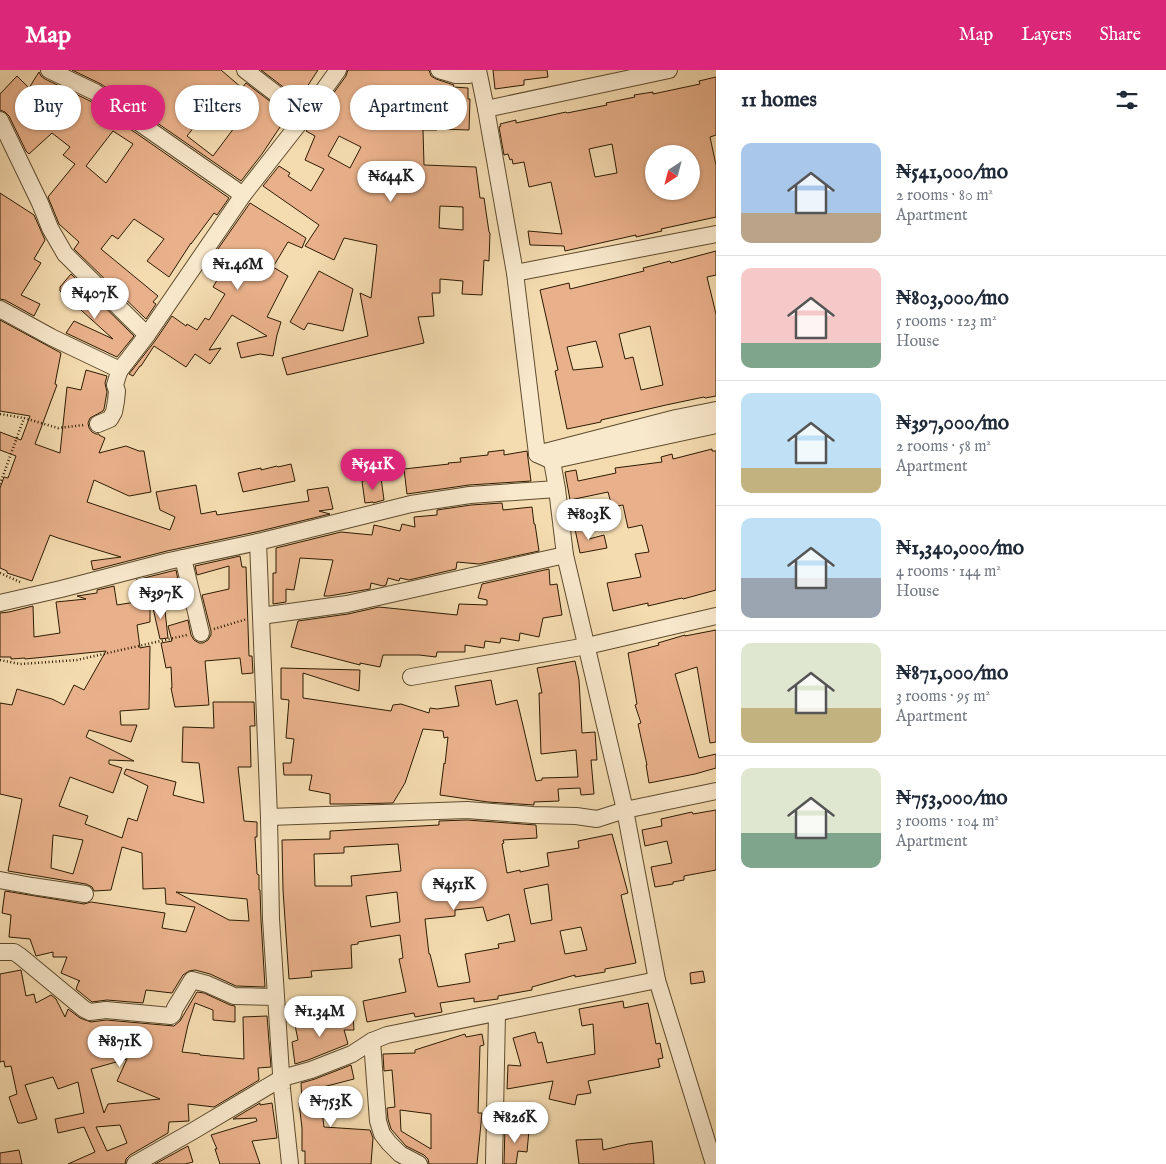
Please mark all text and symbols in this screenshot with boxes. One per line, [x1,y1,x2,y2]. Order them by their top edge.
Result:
text: Map [25,20,71,51]
text: Map [959,24,993,47]
text: Layers [1021,24,1072,47]
text: Share [1100,24,1141,47]
chip: Buy [15,85,81,130]
chip: Rent [91,85,165,130]
chip: Filters [175,85,259,130]
chip: New [269,85,340,130]
chip: Apartment [350,85,467,130]
icon: filters [1113,86,1141,114]
text: 11 homes [741,87,817,114]
north arrow [645,145,700,200]
map controls [645,145,700,200]
text: ₦541,000/mo [896,159,1008,186]
pin: ₦644K [356,160,426,203]
icon: home [781,163,841,223]
text: ₦644K [368,167,414,187]
text: 2 rooms · 80 m² [896,186,993,206]
text: Apartment [896,206,967,226]
pin: ₦1.46M [197,248,279,291]
text: ₦1.46M [213,255,263,275]
pin: ₦407K [60,278,130,320]
text: ₦407K [72,284,118,304]
text: ₦803,000/mo [896,285,1009,312]
icon: home [781,288,841,348]
text: 5 rooms · 123 m² [896,312,997,332]
text: House [896,332,939,352]
text: ₦397,000/mo [896,410,1009,437]
icon: home [781,413,841,473]
text: 2 rooms · 58 m² [896,437,991,457]
pin: ₦541K [338,448,408,491]
text: ₦541K [352,455,394,475]
text: Apartment [896,457,967,477]
pin: ₦803K [554,498,624,541]
text: ₦803K [567,505,611,525]
text: ₦1,340,000/mo [896,535,1024,562]
icon: home [781,538,841,598]
text: 4 rooms · 144 m² [896,562,1001,582]
pin: ₦397K [126,578,196,620]
text: House [896,582,939,602]
text: ₦397K [139,584,183,604]
text: ₦871,000/mo [896,660,1008,687]
icon: home [781,663,841,723]
text: 3 rooms · 95 m² [896,687,990,707]
text: Apartment [896,707,967,727]
text: ₦753,000/mo [896,785,1008,812]
icon: home [781,788,841,848]
text: 3 rooms · 104 m² [896,812,999,832]
text: Apartment [896,832,967,852]
pin: ₦451K [419,868,489,911]
text: ₦451K [433,875,475,895]
pin: ₦1.34M [279,996,361,1038]
text: ₦1.34M [295,1002,345,1022]
pin: ₦871K [85,1026,155,1068]
text: ₦871K [99,1032,141,1052]
pin: ₦753K [296,1086,366,1128]
text: ₦753K [310,1092,352,1112]
pin: ₦826K [480,1102,550,1144]
text: ₦826K [493,1108,537,1128]

